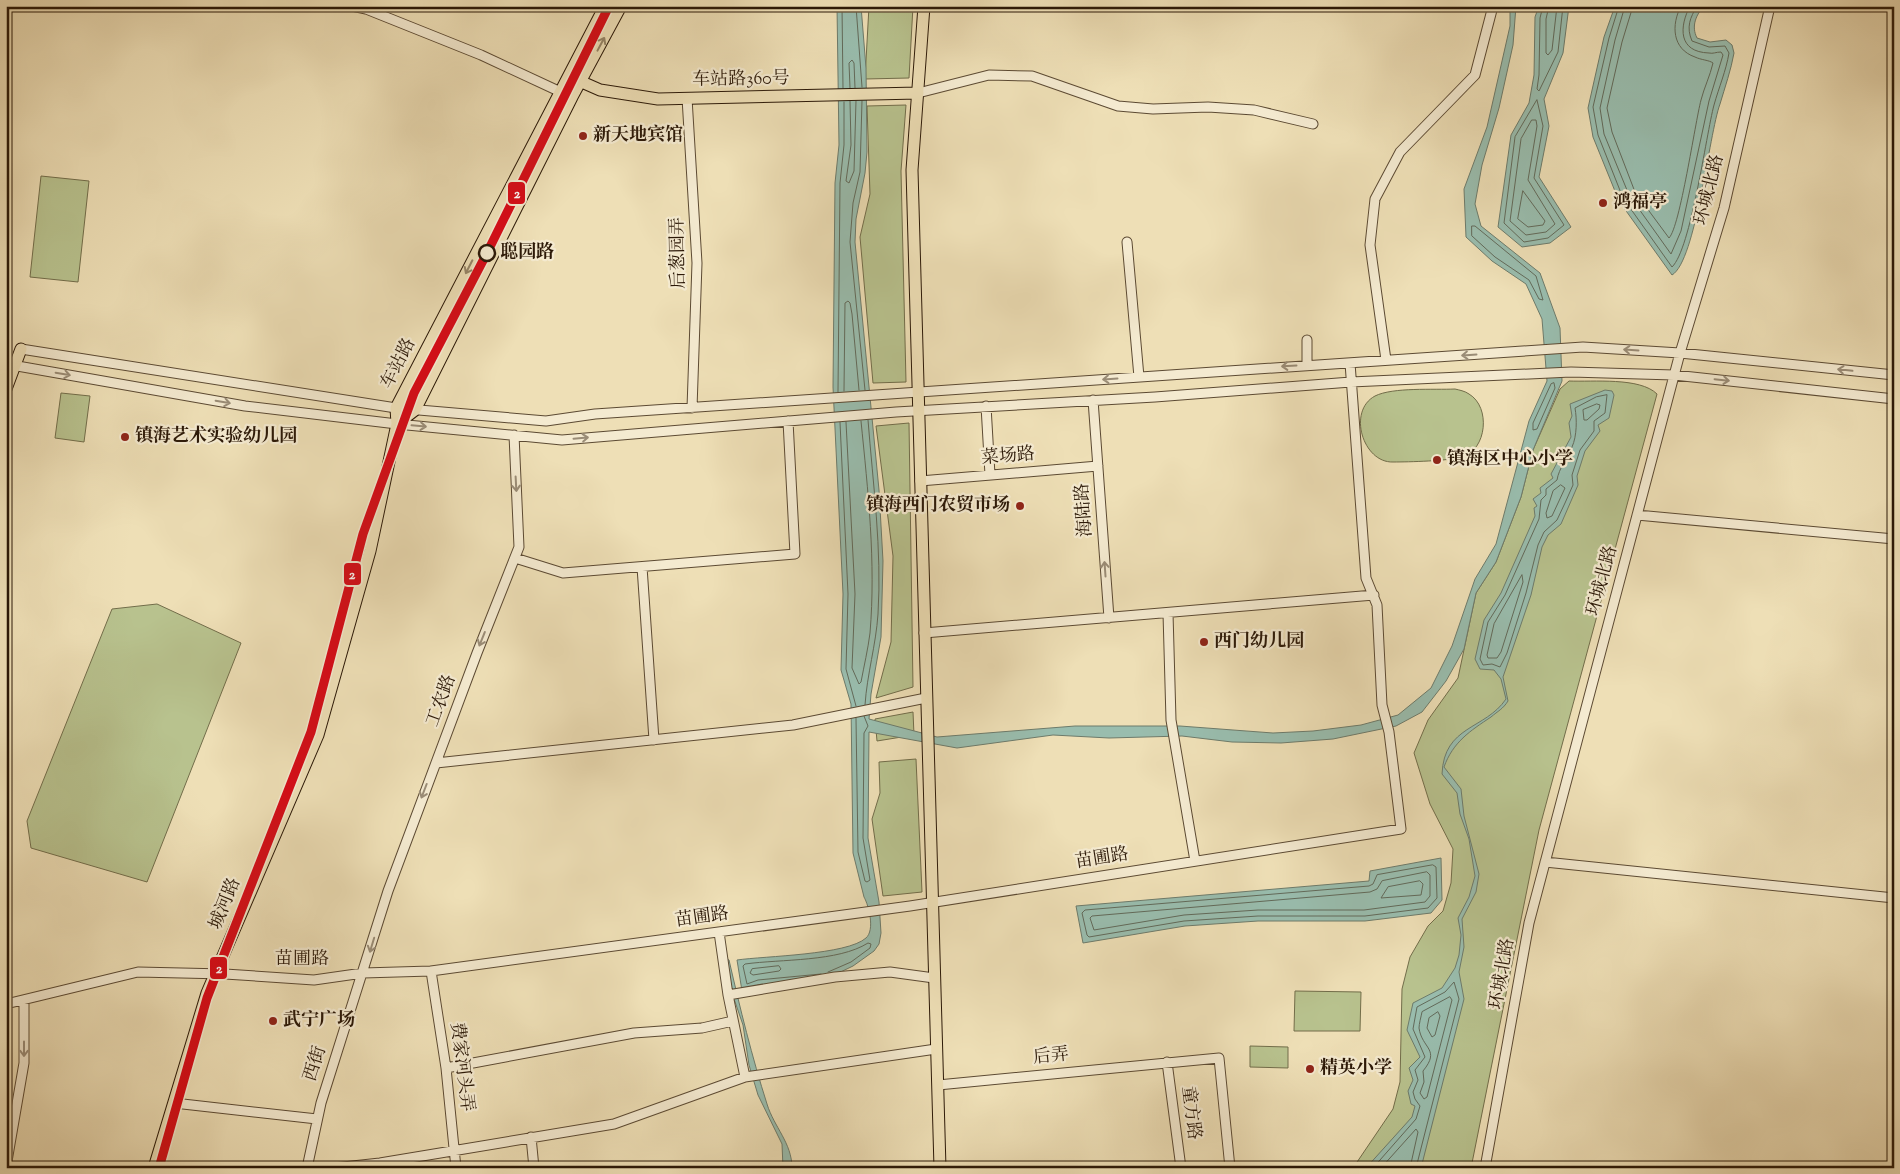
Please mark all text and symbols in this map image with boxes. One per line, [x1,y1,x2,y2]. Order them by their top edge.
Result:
one-way arrow [597,37,606,52]
street label: 车站路360号 [692,66,790,94]
place label: 新天地宾馆 [593,123,683,149]
marker: 新天地宾馆 [577,130,589,142]
street label: 环城北路 [1689,152,1731,228]
line badge: 2 [507,181,526,205]
text: 2 [514,185,521,205]
place label: 鸿福亭 [1613,190,1667,216]
marker: 鸿福亭 [1597,197,1609,209]
street label: 后葱园弄 [665,217,693,289]
place label: 聪园路 [500,240,554,266]
marker: 聪园路 [478,244,496,262]
one-way arrow [464,259,474,274]
street label: 车站路 [375,334,423,394]
one-way arrow [1623,345,1639,354]
one-way arrow [1461,350,1477,359]
one-way arrow [1281,362,1297,371]
one-way arrow [1838,365,1854,375]
one-way arrow [54,369,70,379]
one-way arrow [1102,375,1118,384]
one-way arrow [1714,375,1730,385]
one-way arrow [214,398,230,407]
one-way arrow [411,422,427,431]
place label: 镇海艺术实验幼儿园 [135,424,297,450]
marker: 镇海艺术实验幼儿园 [119,431,131,443]
one-way arrow [572,433,588,443]
street label: 菜场路 [980,442,1036,472]
place label: 镇海区中心小学 [1447,447,1573,473]
marker: 镇海区中心小学 [1431,454,1443,466]
one-way arrow [512,476,521,492]
street label: 海陆路 [1070,482,1100,538]
place label: 镇海西门农贸市场 [866,493,1010,519]
marker: 镇海西门农贸市场 [1014,500,1026,512]
street label: 环城北路 [1581,543,1625,619]
one-way arrow [1101,561,1110,577]
line badge: 2 [343,562,362,586]
text: 2 [349,566,356,586]
place label: 西门幼儿园 [1214,629,1304,655]
one-way arrow [477,631,486,647]
marker: 西门幼儿园 [1198,636,1210,648]
street label: 工农路 [421,671,463,731]
one-way arrow [419,783,429,798]
street label: 苗圃路 [1073,842,1131,876]
street label: 城河路 [204,874,248,934]
street label: 苗圃路 [673,901,731,935]
street label: 环城北路 [1484,936,1522,1012]
one-way arrow [366,937,376,953]
street label: 苗圃路 [275,947,329,973]
line badge: 2 [209,956,228,980]
text: 2 [216,960,223,980]
place label: 武宁广场 [283,1008,355,1034]
marker: 武宁广场 [267,1015,279,1027]
street label: 费家河头弄 [443,1021,479,1113]
one-way arrow [19,1040,29,1057]
street label: 后弄 [1032,1042,1070,1072]
street label: 西街 [298,1043,334,1085]
place label: 精英小学 [1320,1056,1392,1082]
marker: 精英小学 [1304,1063,1316,1075]
street label: 童方路 [1174,1085,1206,1141]

